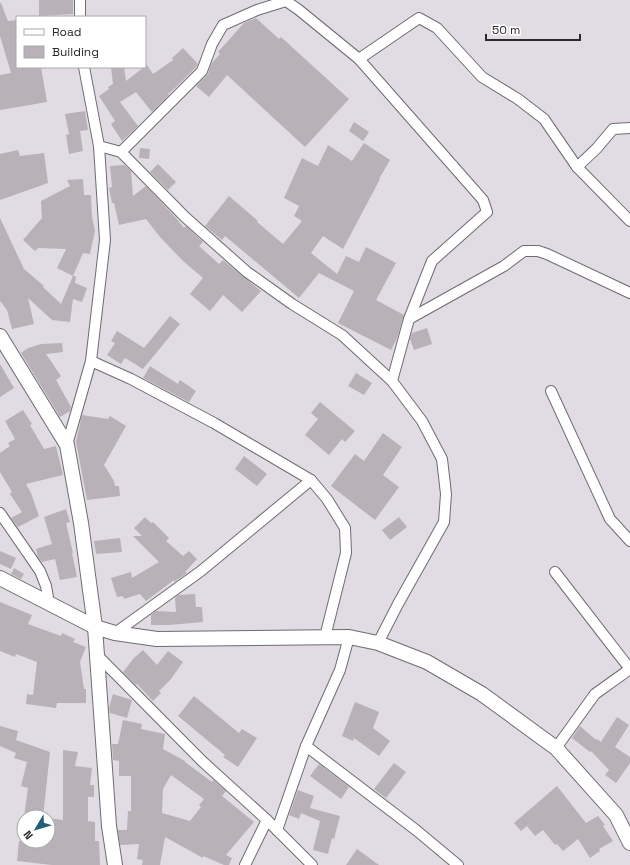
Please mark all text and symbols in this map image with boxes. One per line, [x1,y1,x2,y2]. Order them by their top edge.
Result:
legend [16,16,146,68]
scale bar [486,16,580,42]
text: 50 m [492,22,520,38]
text: Road [52,24,81,40]
text: Building [52,44,99,60]
north arrow [16,809,56,849]
text: N [20,828,36,842]

